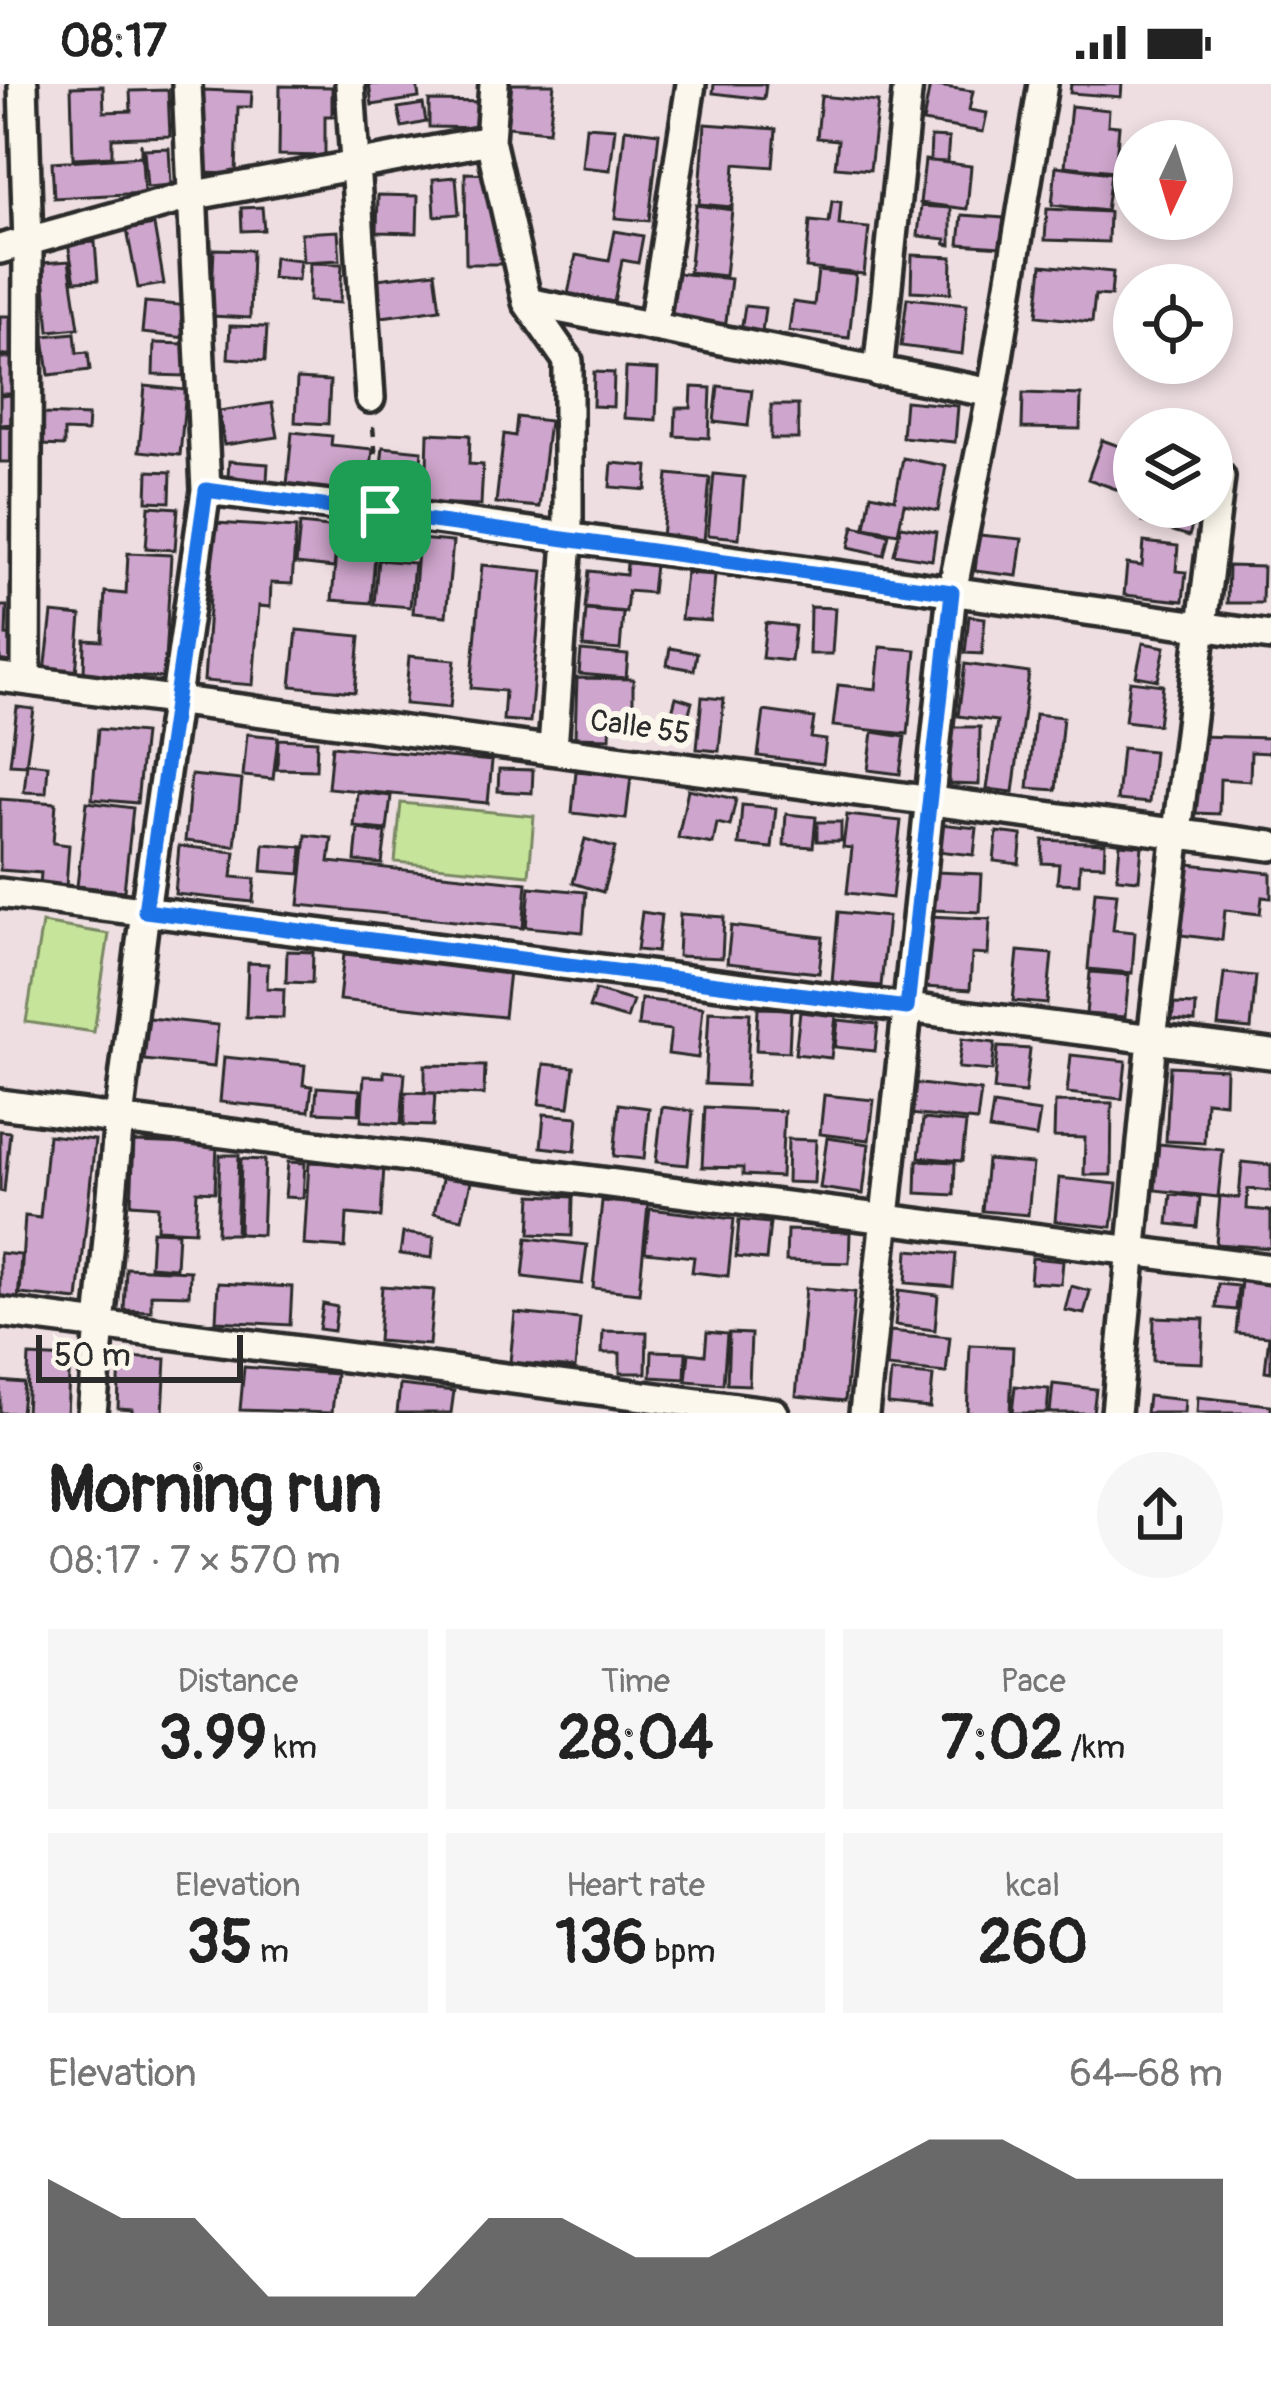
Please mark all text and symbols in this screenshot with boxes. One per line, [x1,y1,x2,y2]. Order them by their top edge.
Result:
text: 08:17 [60,14,167,70]
north arrow [1113,120,1233,240]
map controls [1113,120,1233,528]
button: locate [1113,264,1233,384]
button: layers [1113,408,1233,528]
pin [329,460,431,562]
icon: arrive [347,478,413,544]
street label: Calle 55 [588,702,692,752]
scale bar [36,1329,243,1382]
text: 50 m [54,1335,131,1376]
text: Morning run [48,1449,382,1532]
button: share [1097,1452,1223,1578]
text: 08:17 · 7 × 570 m [48,1536,341,1585]
text: Distance [177,1661,298,1702]
text: Time [601,1661,670,1702]
text: Pace [1001,1661,1066,1702]
text: 3.99 [159,1702,267,1777]
text: 28:04 [558,1702,713,1777]
text: 7:02 [941,1702,1063,1777]
text: km [267,1727,317,1768]
text: /km [1063,1727,1125,1768]
text: Elevation [175,1865,301,1906]
text: Heart rate [566,1865,705,1906]
text: kcal [1006,1865,1060,1906]
text: 35 [187,1906,253,1981]
text: 136 [555,1906,647,1981]
text: 260 [978,1906,1088,1981]
text: m [253,1931,289,1972]
text: bpm [647,1931,716,1972]
text: Elevation [48,2049,197,2098]
text: 64–68 m [1069,2049,1223,2098]

